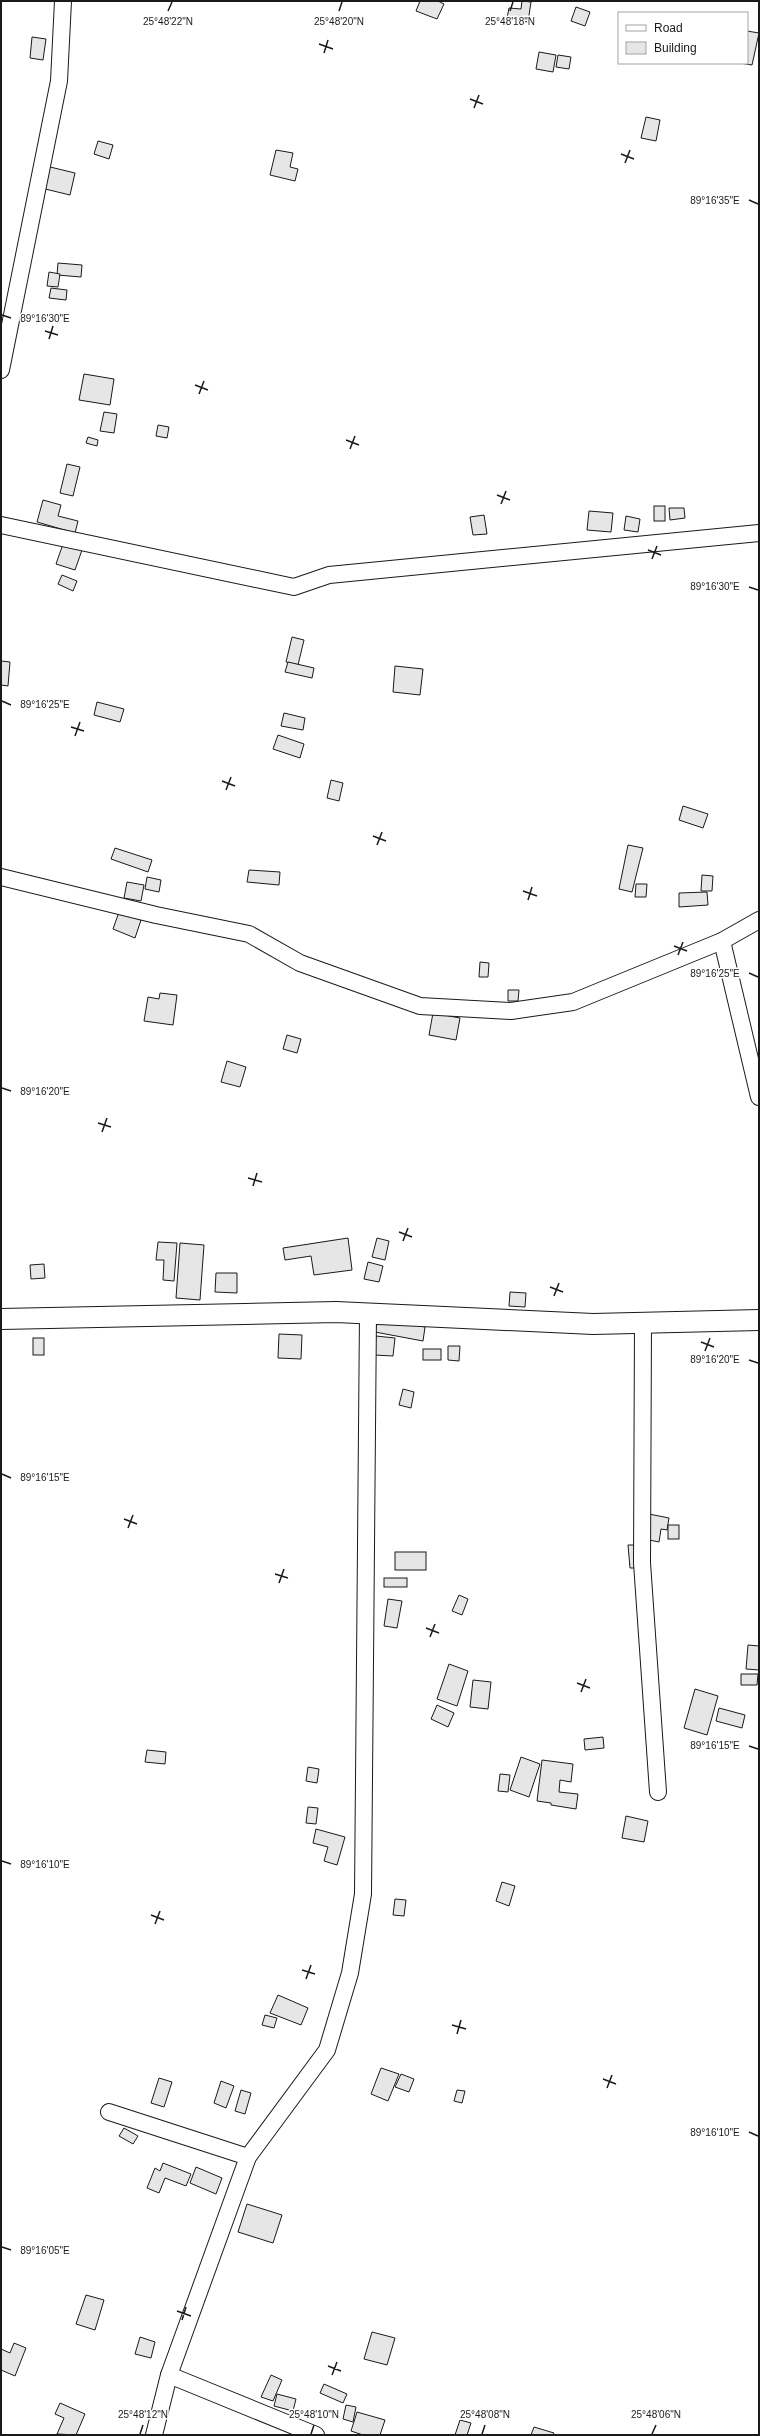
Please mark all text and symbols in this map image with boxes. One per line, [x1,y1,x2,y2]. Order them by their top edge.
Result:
legend [618,12,748,64]
text: 25°48'22"N [143,16,193,27]
text: 25°48'20"N [314,16,364,27]
text: 25°48'18"N [485,16,535,27]
text: Road [654,21,683,35]
text: Building [654,41,697,55]
text: 89°16'35"E [690,195,740,206]
text: 89°16'30"E [20,313,70,324]
text: 89°16'30"E [690,581,740,592]
text: 89°16'25"E [20,699,70,710]
text: 89°16'25"E [690,968,740,979]
text: 89°16'20"E [20,1086,70,1097]
text: 89°16'20"E [690,1354,740,1365]
text: 89°16'15"E [20,1472,70,1483]
text: 89°16'15"E [690,1740,740,1751]
text: 89°16'10"E [20,1859,70,1870]
text: 89°16'10"E [690,2127,740,2138]
text: 89°16'05"E [20,2245,70,2256]
text: 25°48'12"N [118,2409,168,2420]
text: 25°48'10"N [289,2409,339,2420]
text: 25°48'08"N [460,2409,510,2420]
text: 25°48'06"N [631,2409,681,2420]

